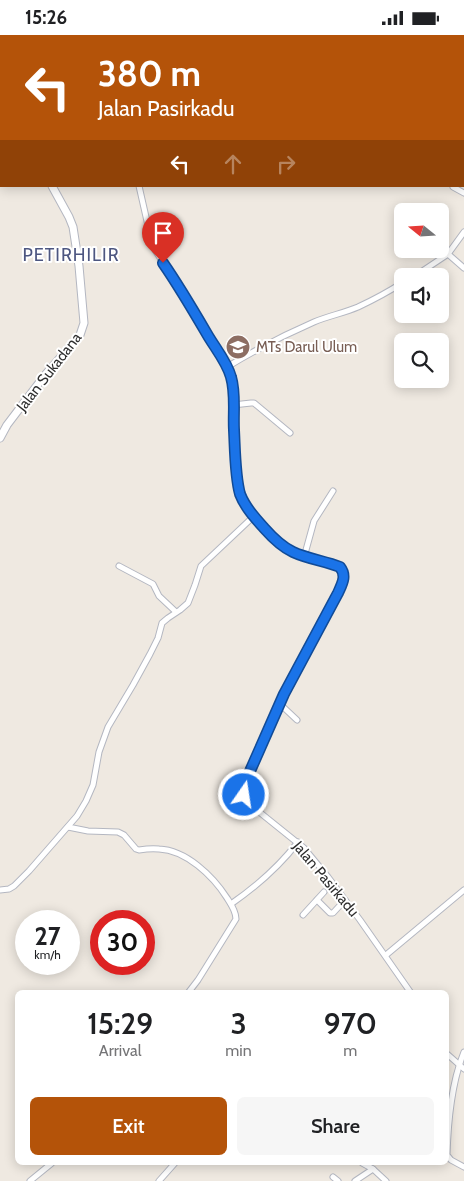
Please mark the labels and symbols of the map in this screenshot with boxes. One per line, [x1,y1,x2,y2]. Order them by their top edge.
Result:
north arrow [394,203,449,257]
pin [142,212,184,263]
district label: PETIRHILIR [22,244,120,266]
street label: Jalan Sukadana [12,328,86,416]
school or university icon: MTs Darul Ulum [225,334,251,360]
place label: MTs Darul Ulum [256,338,357,356]
position arrow [217,768,269,820]
street label: Jalan Pasirkadu [289,837,363,920]
speed limit sign: 30 [90,910,155,975]

